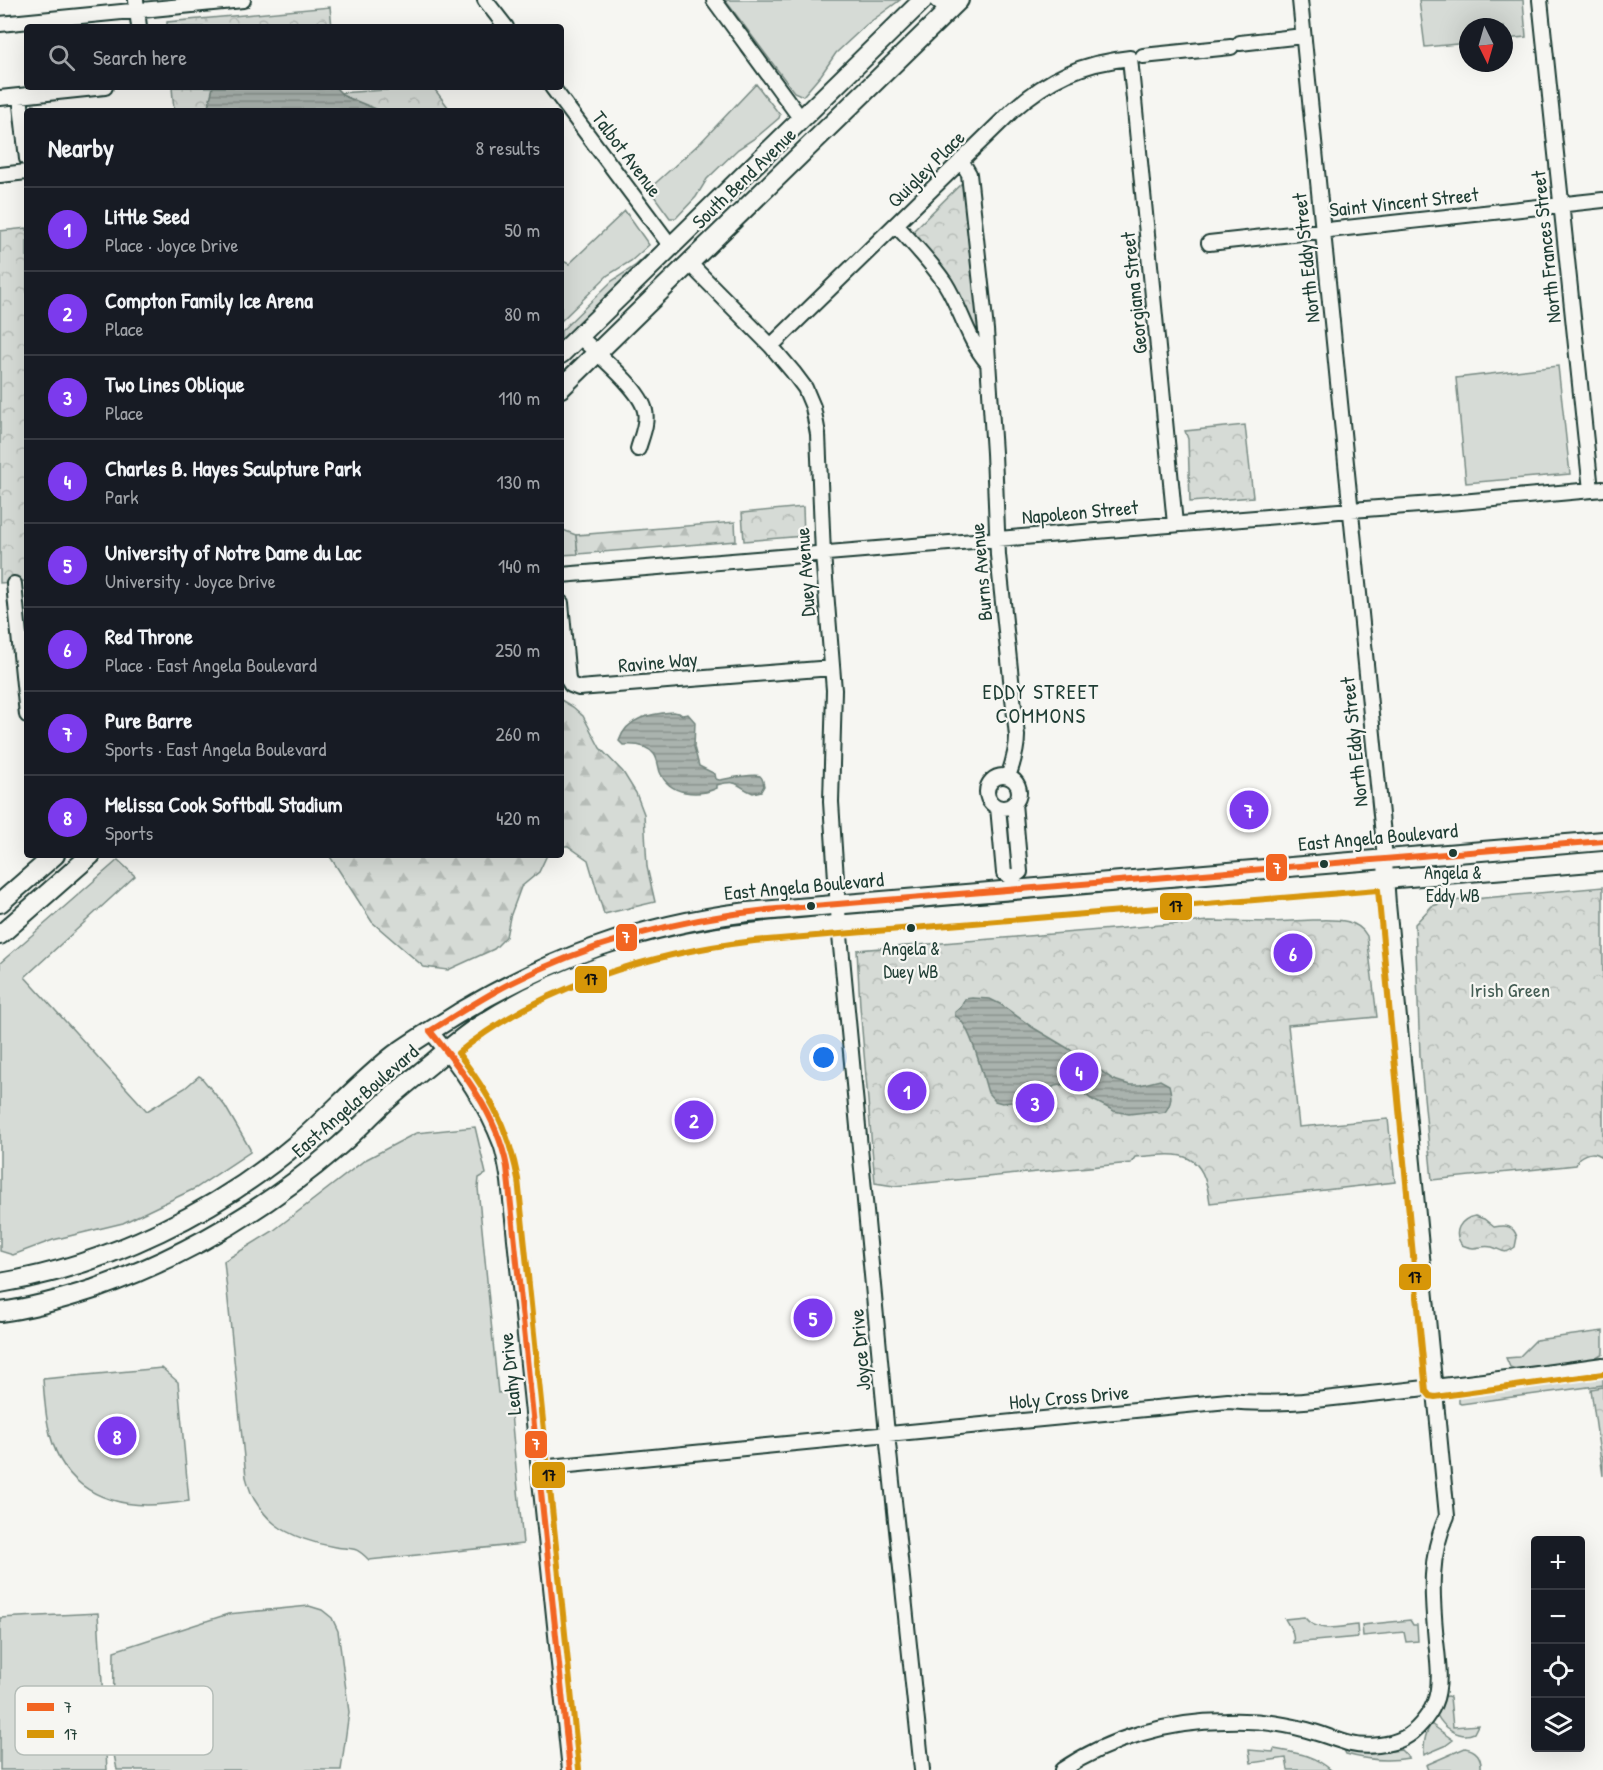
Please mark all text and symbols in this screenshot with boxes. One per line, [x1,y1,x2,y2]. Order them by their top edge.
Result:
north arrow [1459,18,1513,72]
search box [24,24,564,90]
icon: search [45,41,78,74]
text: Search here [93,42,187,72]
street label: Talbot Avenue [586,105,669,202]
street label: South Bend Avenue [686,121,802,234]
street label: Quigley Place [881,124,970,213]
text: Nearby [48,130,114,165]
text: 8 results [475,134,540,161]
street label: North Frances Street [1524,168,1567,325]
street label: Saint Vincent Street [1328,180,1481,223]
street label: North Eddy Street [1285,191,1326,324]
text: Little Seed [105,201,189,231]
text: 1 [64,216,71,243]
text: 50 m [504,216,540,243]
street label: Georgiana Street [1114,230,1153,355]
text: Place · Joyce Drive [105,231,239,258]
text: Compton Family Ice Arena [105,285,313,315]
text: 2 [63,300,72,327]
text: 80 m [504,300,540,327]
text: Place [105,315,144,342]
text: Two Lines Oblique [105,369,245,399]
text: 3 [63,384,72,411]
text: 110 m [498,384,540,411]
text: Place [105,399,144,426]
text: Charles B. Hayes Sculpture Park [105,453,361,483]
text: 4 [64,468,71,495]
text: 130 m [497,468,540,495]
text: Park [105,483,138,510]
street label: Napoleon Street [1021,493,1140,530]
street label: Burns Avenue [963,522,998,622]
street label: Duey Avenue [788,527,821,617]
text: University of Notre Dame du Lac [105,537,361,567]
text: 5 [63,552,72,579]
text: 140 m [498,552,540,579]
text: University · Joyce Drive [105,567,276,594]
text: Red Throne [105,621,193,651]
text: 6 [64,636,71,663]
text: 250 m [495,636,540,663]
street label: Ravine Way [617,645,699,678]
text: Place · East Angela Boulevard [105,651,317,678]
street label: North Eddy Street [1333,675,1374,808]
district label: EDDY STREET COMMONS [982,677,1100,730]
text: Pure Barre [105,705,192,735]
text: 7 [63,720,72,747]
text: 260 m [496,720,540,747]
text: Sports · East Angela Boulevard [105,735,326,762]
pin: 7 [1230,788,1268,832]
text: Melissa Cook Softball Stadium [105,789,342,819]
text: 8 [63,804,72,831]
text: 420 m [496,804,540,831]
street label: East Angela Boulevard [1297,816,1459,857]
text: Sports [105,819,153,846]
marker: Angela & Eddy WB [1447,847,1459,859]
line badge: 7 [1265,853,1288,882]
text: 7 [1272,857,1281,879]
unlabelled marker [1318,858,1330,870]
place label: Angela & Eddy WB [1424,860,1482,908]
street label: East Angela Boulevard [723,865,885,906]
line badge: 17 [1159,892,1193,921]
text: 17 [1169,895,1183,917]
unlabelled marker [805,900,817,912]
marker: Angela & Duey WB [905,922,917,934]
line badge: 7 [615,923,638,952]
text: 7 [621,926,630,948]
pin: 6 [1274,930,1312,976]
place label: Angela & Duey WB [882,936,940,984]
line badge: 17 [574,965,608,994]
text: 17 [584,968,598,990]
park label: Irish Green [1470,976,1550,1003]
street label: East Angela Boulevard [285,1038,424,1163]
your location [809,1043,838,1072]
pin: 4 [1060,1050,1098,1094]
pin: 1 [888,1068,926,1114]
pin: 3 [1016,1080,1054,1126]
pin: 2 [674,1098,714,1142]
line badge: 17 [1398,1263,1432,1291]
text: 17 [1408,1266,1422,1288]
pin: 5 [794,1296,832,1340]
street label: Joyce Drive [842,1308,877,1392]
street label: Leahy Drive [492,1332,527,1416]
street label: Holy Cross Drive [1008,1378,1130,1415]
pin: 8 [98,1414,136,1458]
line badge: 7 [524,1430,548,1459]
text: 7 [531,1433,540,1455]
line badge: 17 [531,1461,566,1489]
text: 17 [542,1464,556,1486]
map controls [1531,1536,1585,1752]
button: + [1531,1536,1585,1590]
button: − [1531,1590,1585,1644]
button: locate [1531,1644,1585,1698]
legend [15,1686,213,1755]
text: 7 [64,1696,72,1718]
button: layers [1531,1698,1585,1752]
text: 17 [64,1723,78,1745]

